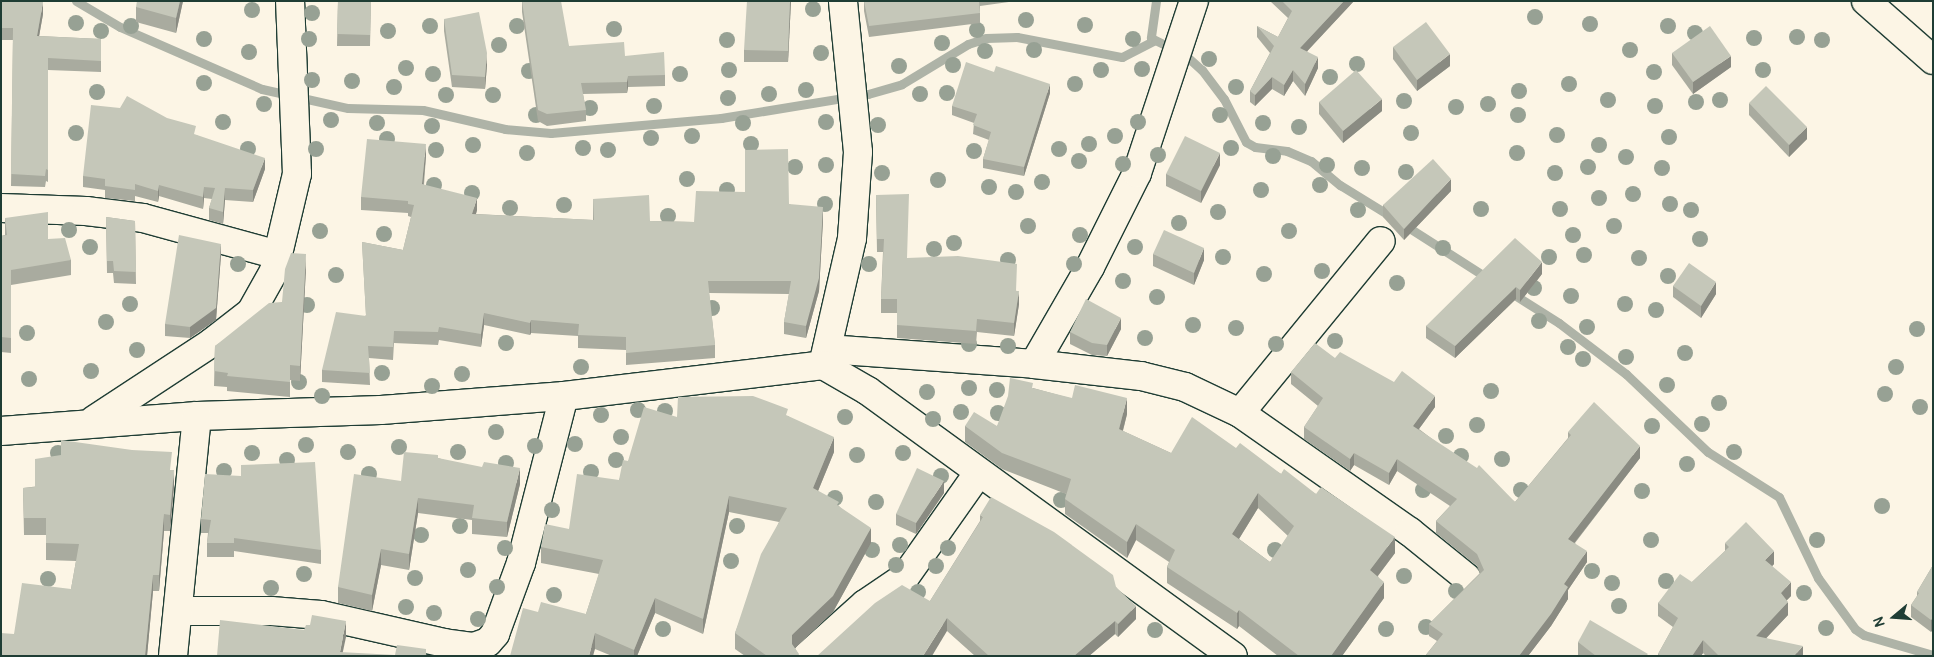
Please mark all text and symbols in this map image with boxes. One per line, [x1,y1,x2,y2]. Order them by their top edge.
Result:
north arrow [1869,592,1919,642]
text: N [1870,615,1889,629]

